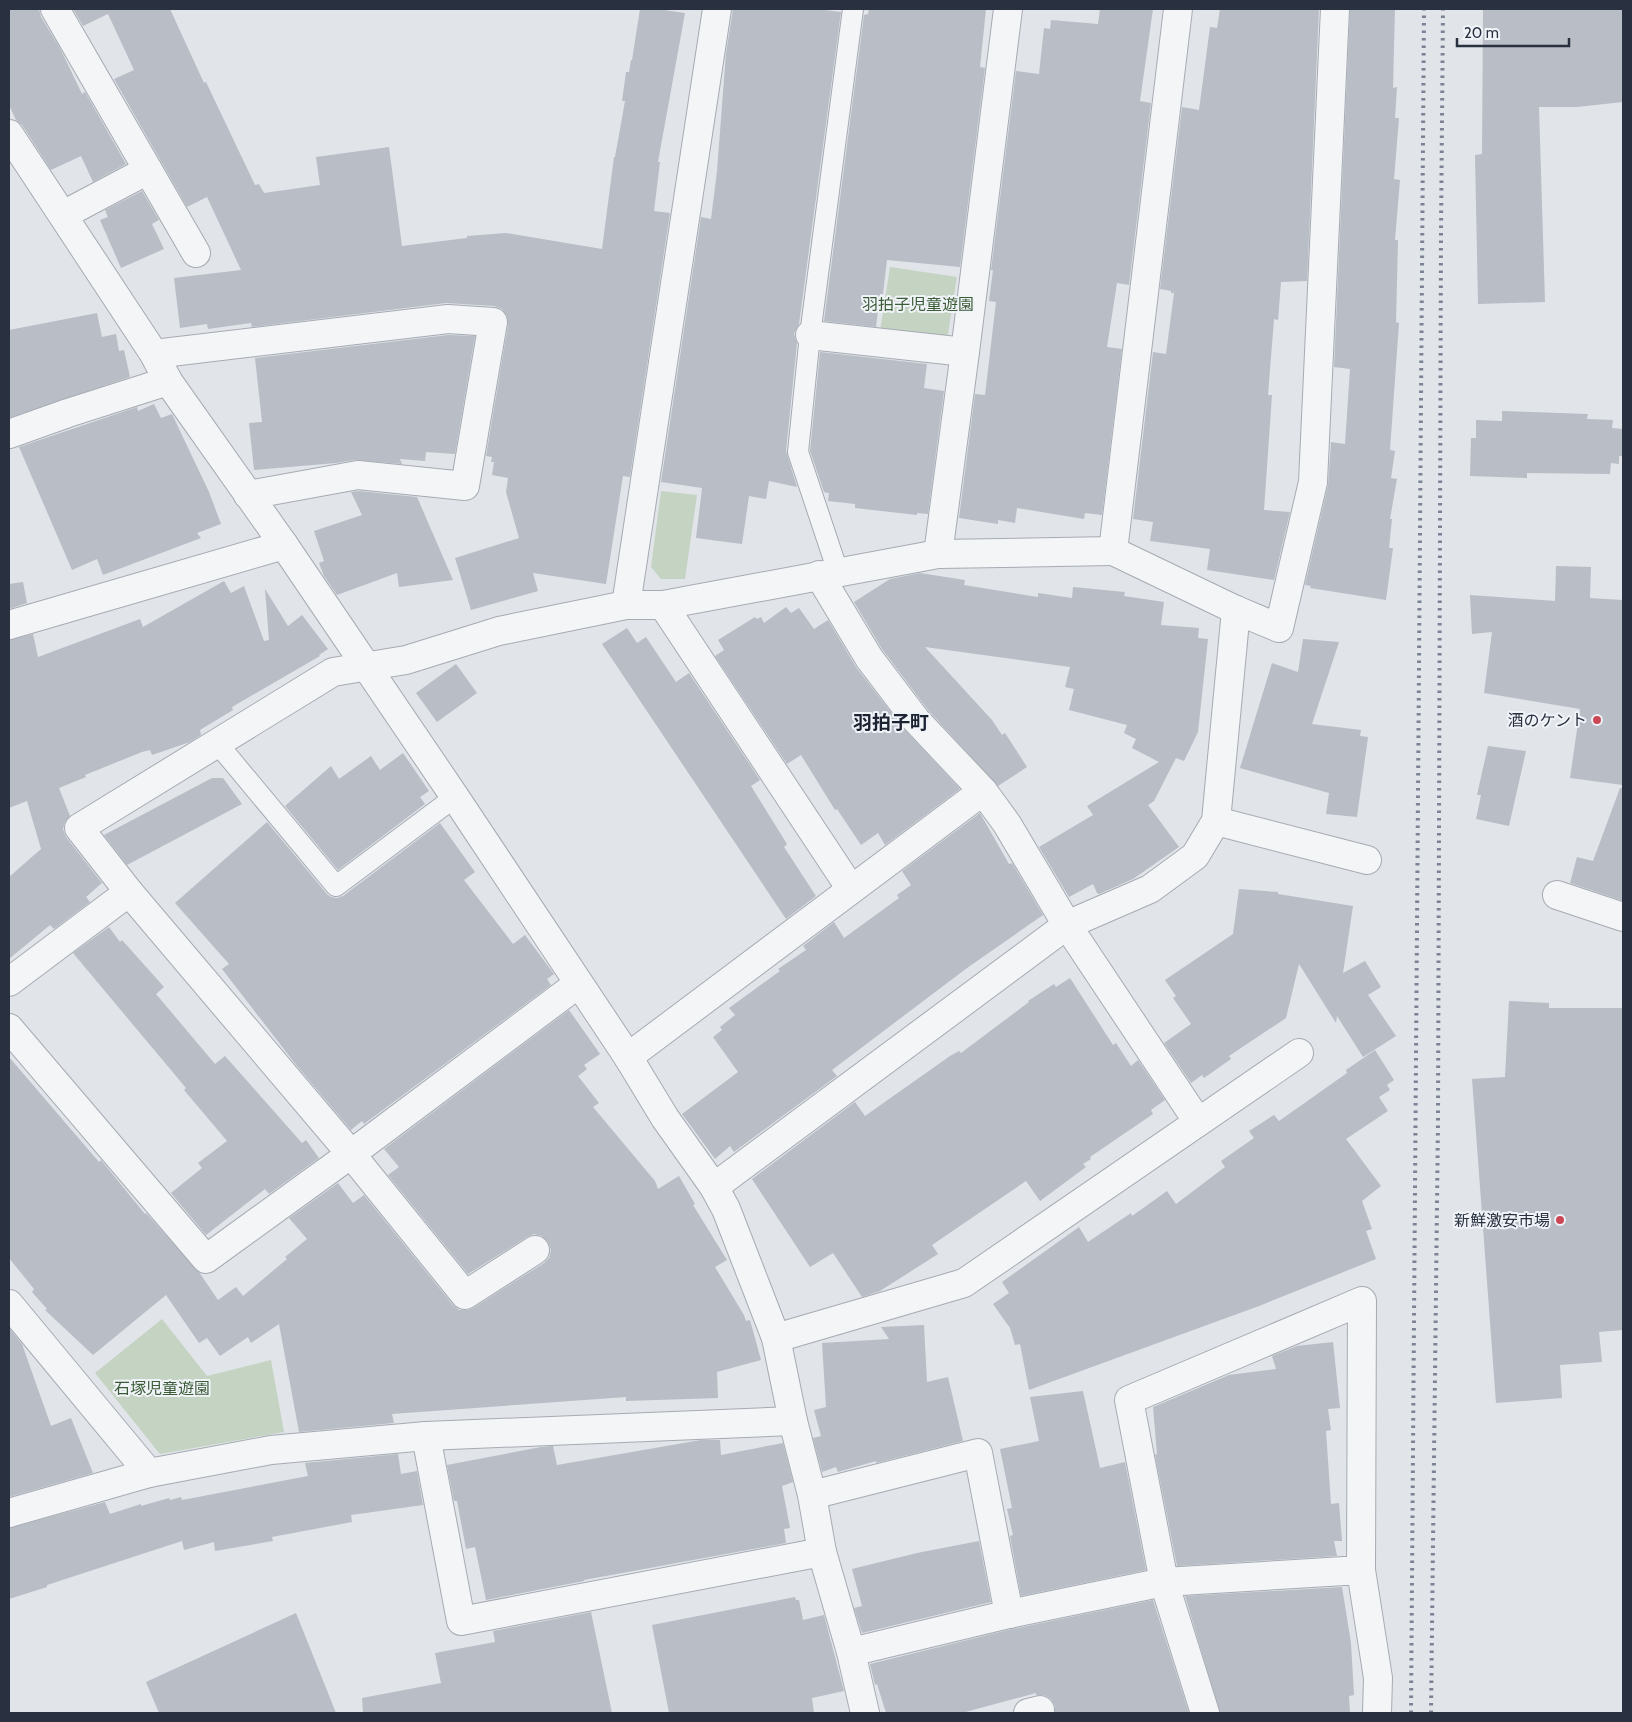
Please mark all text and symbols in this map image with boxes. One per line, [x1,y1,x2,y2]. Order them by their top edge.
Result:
scale bar [1457,15,1570,47]
text: 20 m [1464,24,1499,42]
park label: 羽拍子児童遊園 [862,295,974,314]
district label: 羽拍子町 [853,711,929,734]
place label: 酒のケント [1507,711,1587,730]
marker: 酒のケント [1591,714,1603,726]
place label: 新鮮激安市場 [1454,1211,1550,1230]
marker: 新鮮激安市場 [1554,1214,1566,1226]
park label: 石塚児童遊園 [114,1379,210,1398]

